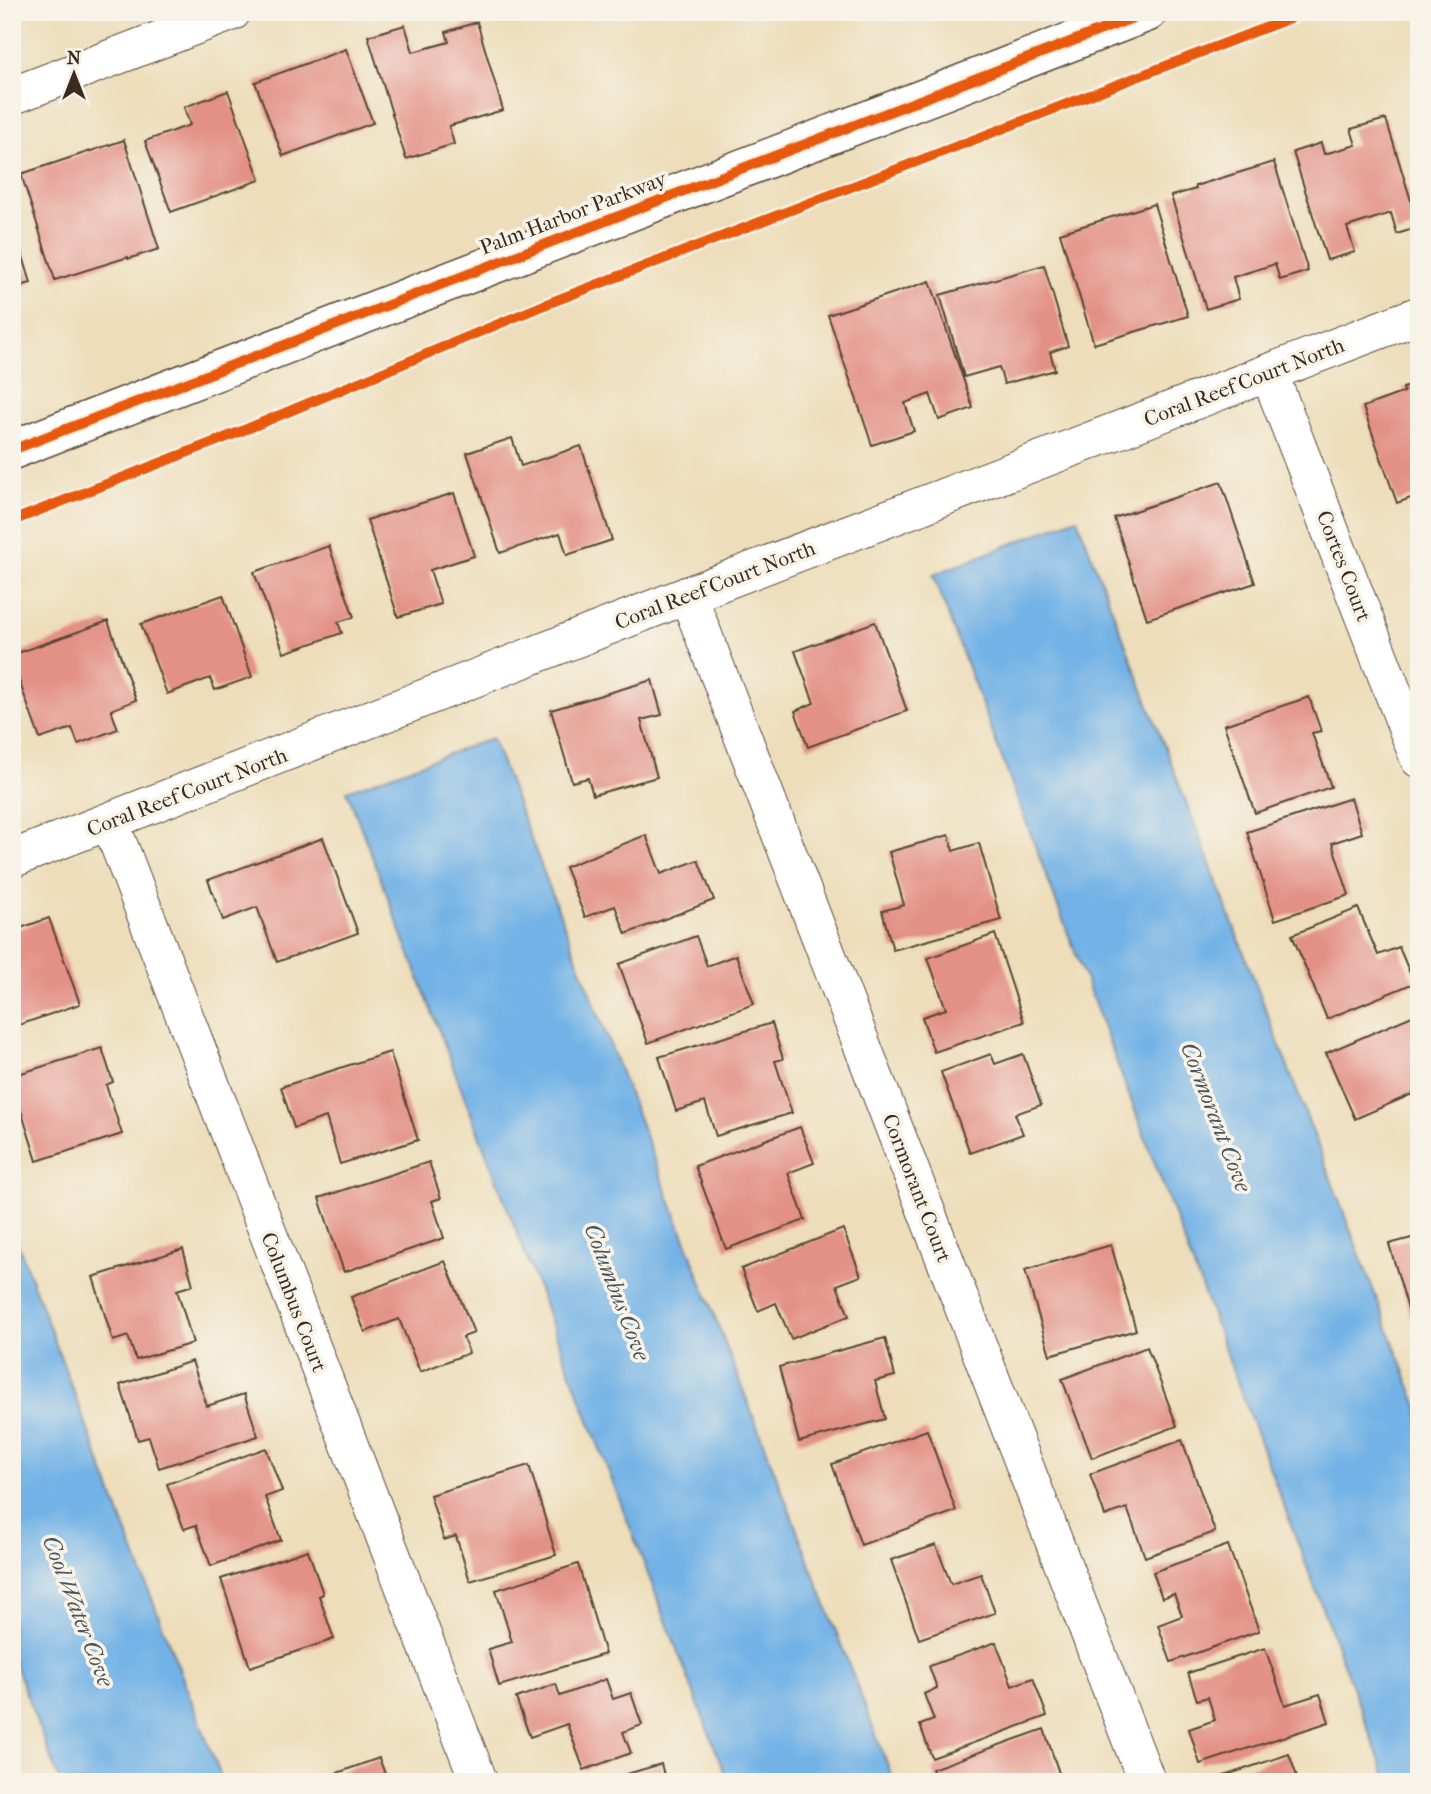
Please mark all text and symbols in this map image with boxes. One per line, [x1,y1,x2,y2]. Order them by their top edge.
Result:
north arrow [38,38,108,108]
text: N [67,47,82,69]
street label: Palm Harbor Parkway [476,166,670,260]
street label: Coral Reef Court North [1140,333,1348,431]
street label: Cortes Court [1312,507,1376,625]
street label: Coral Reef Court North [611,536,819,634]
street label: Coral Reef Court North [83,743,291,841]
water label: Cormorant Cove [1175,1039,1257,1196]
street label: Cormorant Court [878,1110,957,1266]
water label: Columbus Cove [579,1220,656,1365]
street label: Columbus Court [256,1229,332,1376]
water label: Cool Water Cove [37,1532,119,1691]

